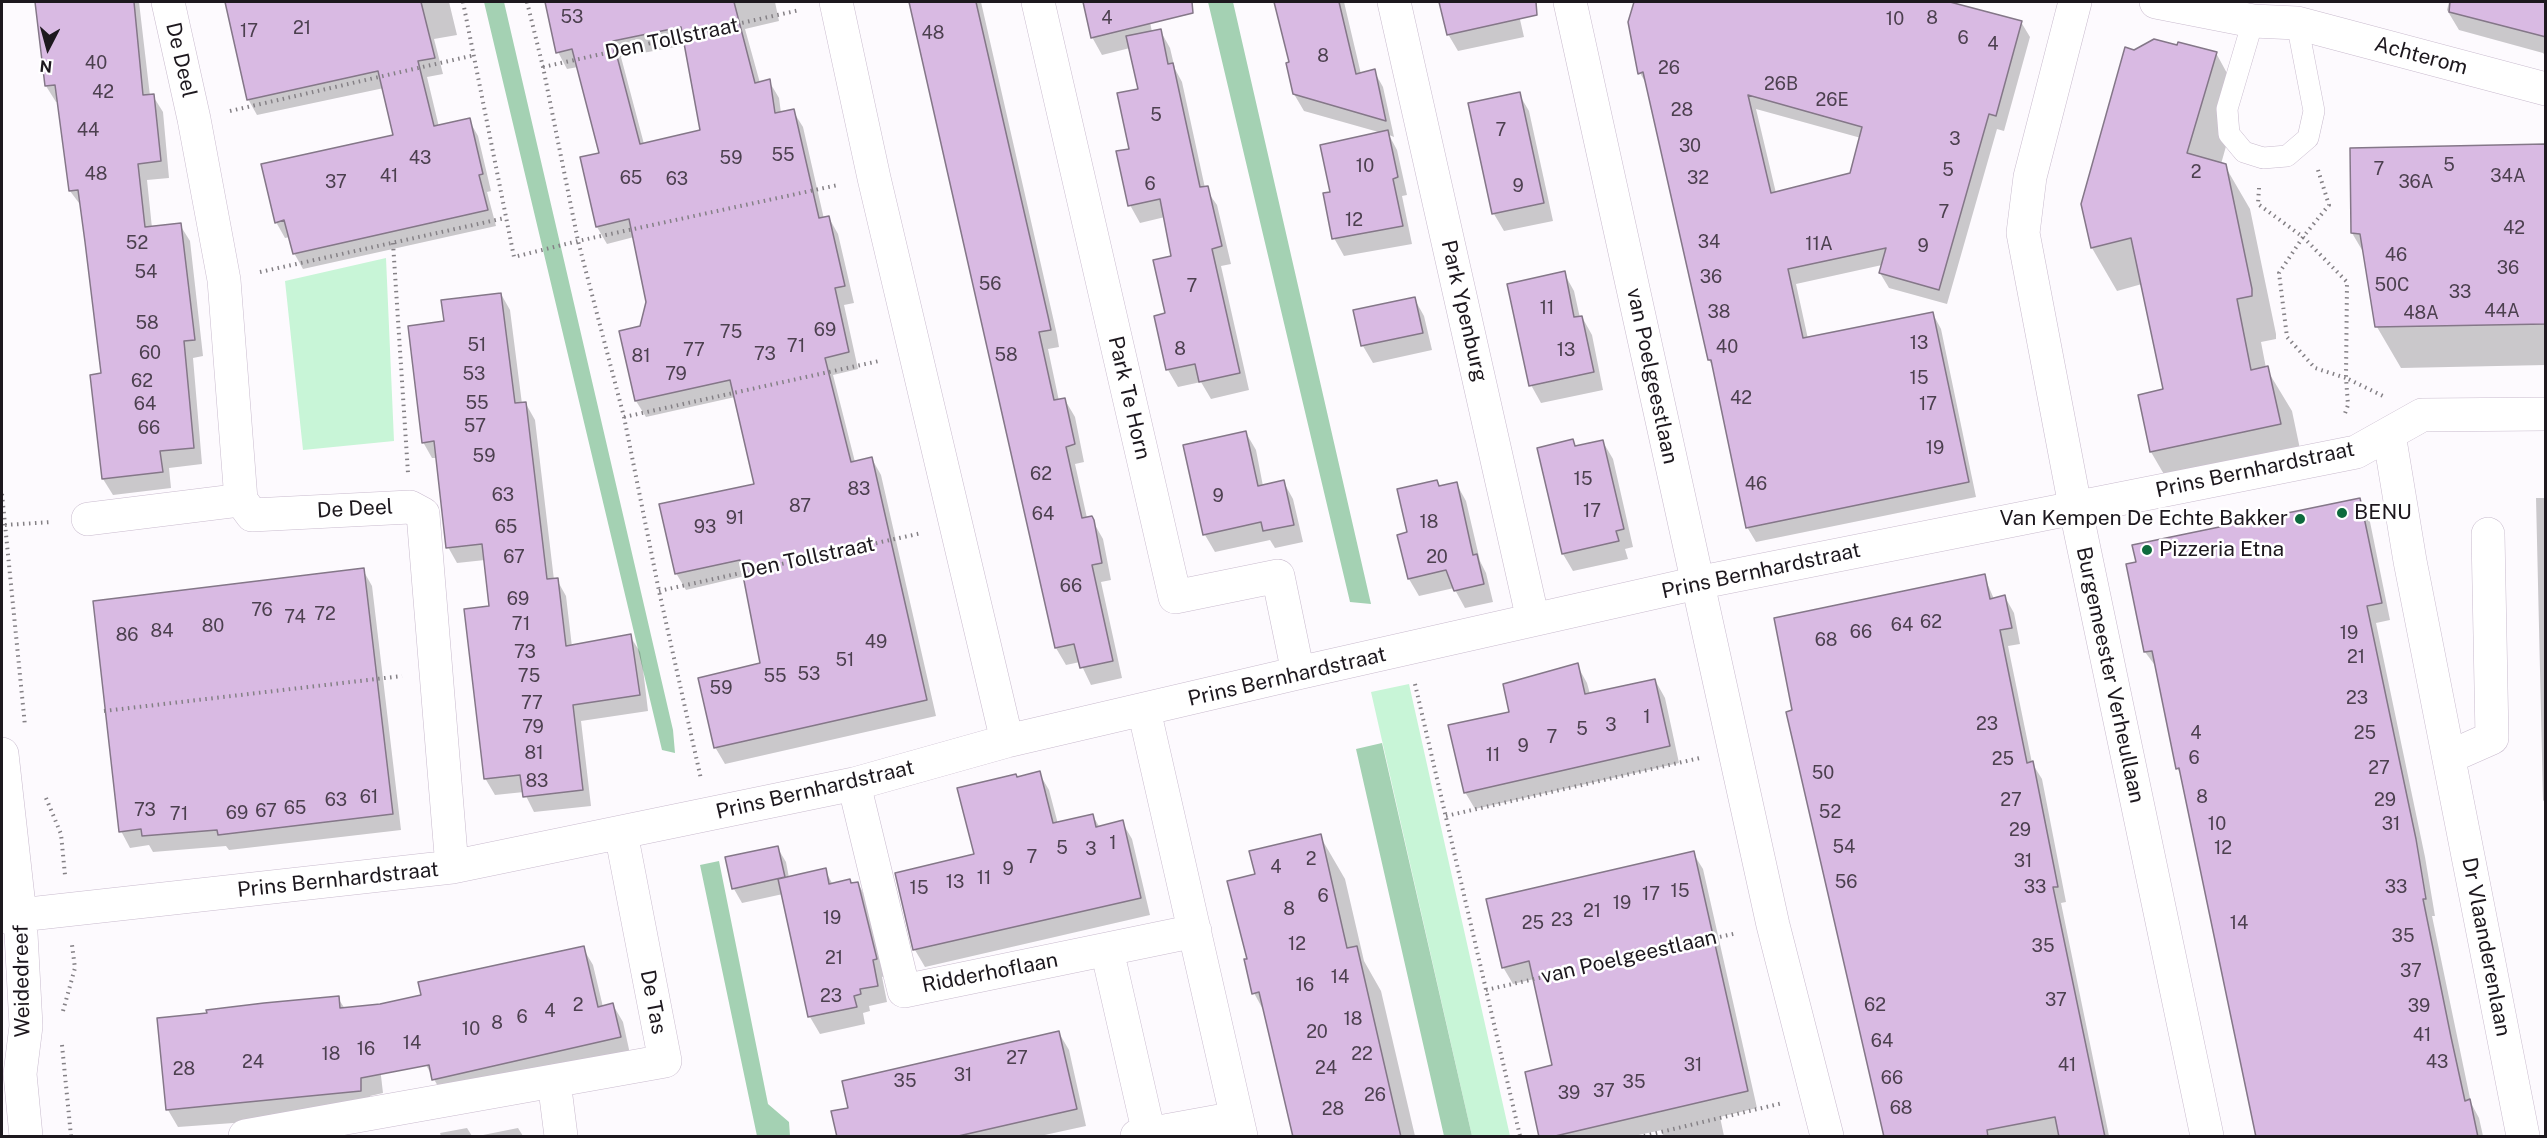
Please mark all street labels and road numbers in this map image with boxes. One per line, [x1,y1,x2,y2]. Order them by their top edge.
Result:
street label: Den Tollstraat [603,13,741,65]
street label: De Deel [160,20,202,100]
street label: Achterom [2372,31,2470,81]
street label: Park Ypenburg [1435,238,1493,384]
street label: van Poelgeestlaan [1621,286,1683,466]
street label: Park Te Horn [1103,334,1155,462]
street label: Prins Bernhardstraat [2153,437,2357,503]
street label: De Deel [316,494,394,524]
street label: Den Tollstraat [739,532,877,584]
street label: Prins Bernhardstraat [1659,538,1863,604]
street label: Burgemeester Verheullaan [2070,545,2150,805]
street label: Prins Bernhardstraat [1185,642,1389,712]
street label: Prins Bernhardstraat [713,755,917,825]
street label: Dr Vlaanderenlaan [2456,855,2516,1039]
street label: Prins Bernhardstraat [236,857,440,903]
street label: Weidedreef [8,924,36,1038]
street label: van Poelgeestlaan [1539,925,1719,989]
street label: Ridderhoflaan [920,947,1060,999]
street label: De Tas [634,968,672,1036]

